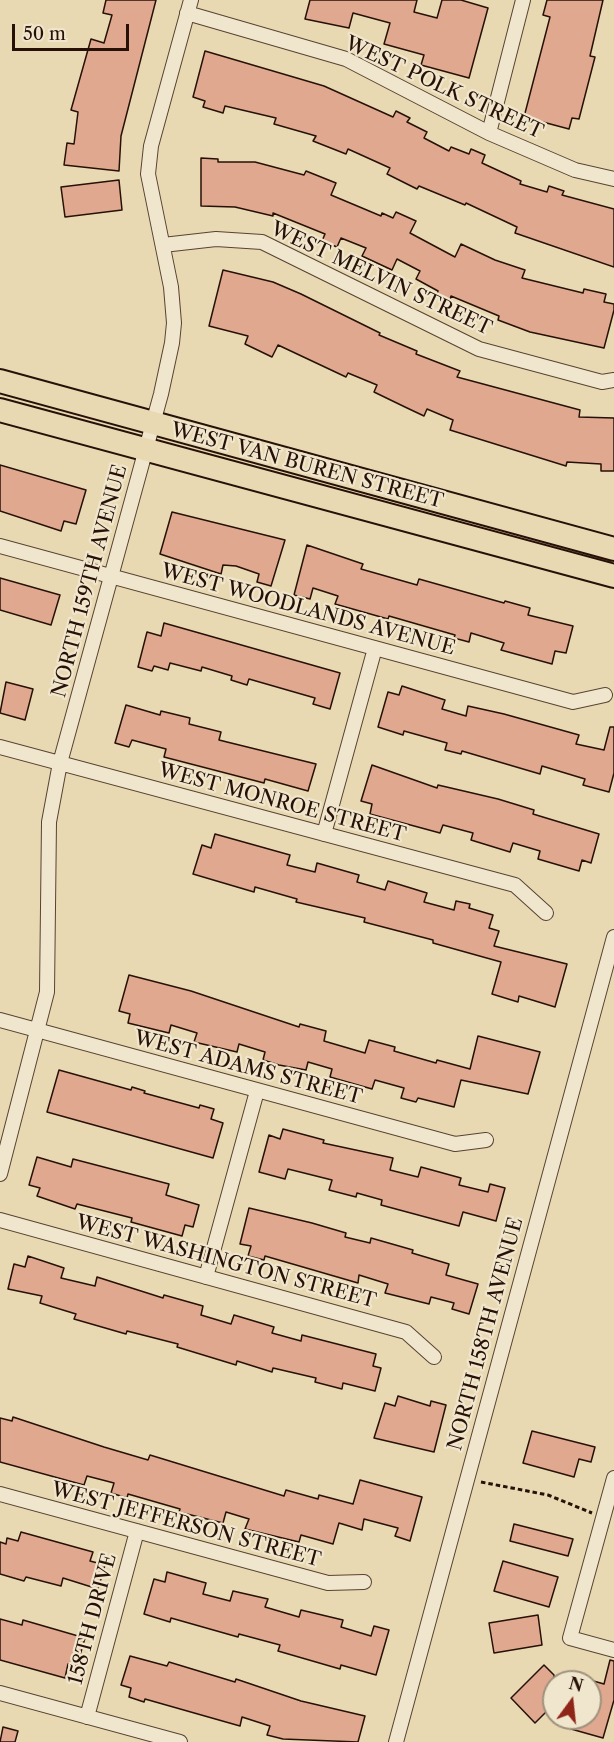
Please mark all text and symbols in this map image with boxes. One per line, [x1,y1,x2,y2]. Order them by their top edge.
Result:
scale bar [15,12,132,50]
text: 50 m [23,23,66,45]
street label: WEST POLK STREET [341,32,547,144]
street label: WEST MELVIN STREET [267,217,495,341]
street label: WEST VAN BUREN STREET [168,418,446,514]
street label: NORTH 159TH AVENUE [47,462,133,700]
street label: WEST WOODLANDS AVENUE [158,559,458,661]
street label: WEST MONROE STREET [156,758,408,848]
street label: WEST ADAMS STREET [131,1026,365,1110]
street label: WEST WASHINGTON STREET [73,1210,379,1314]
street label: NORTH 158TH AVENUE [443,1215,529,1453]
street label: WEST JEFFERSON STREET [49,1477,323,1573]
street label: 158TH DRIVE [64,1551,122,1687]
north arrow [542,1670,602,1730]
text: N [567,1673,585,1696]

